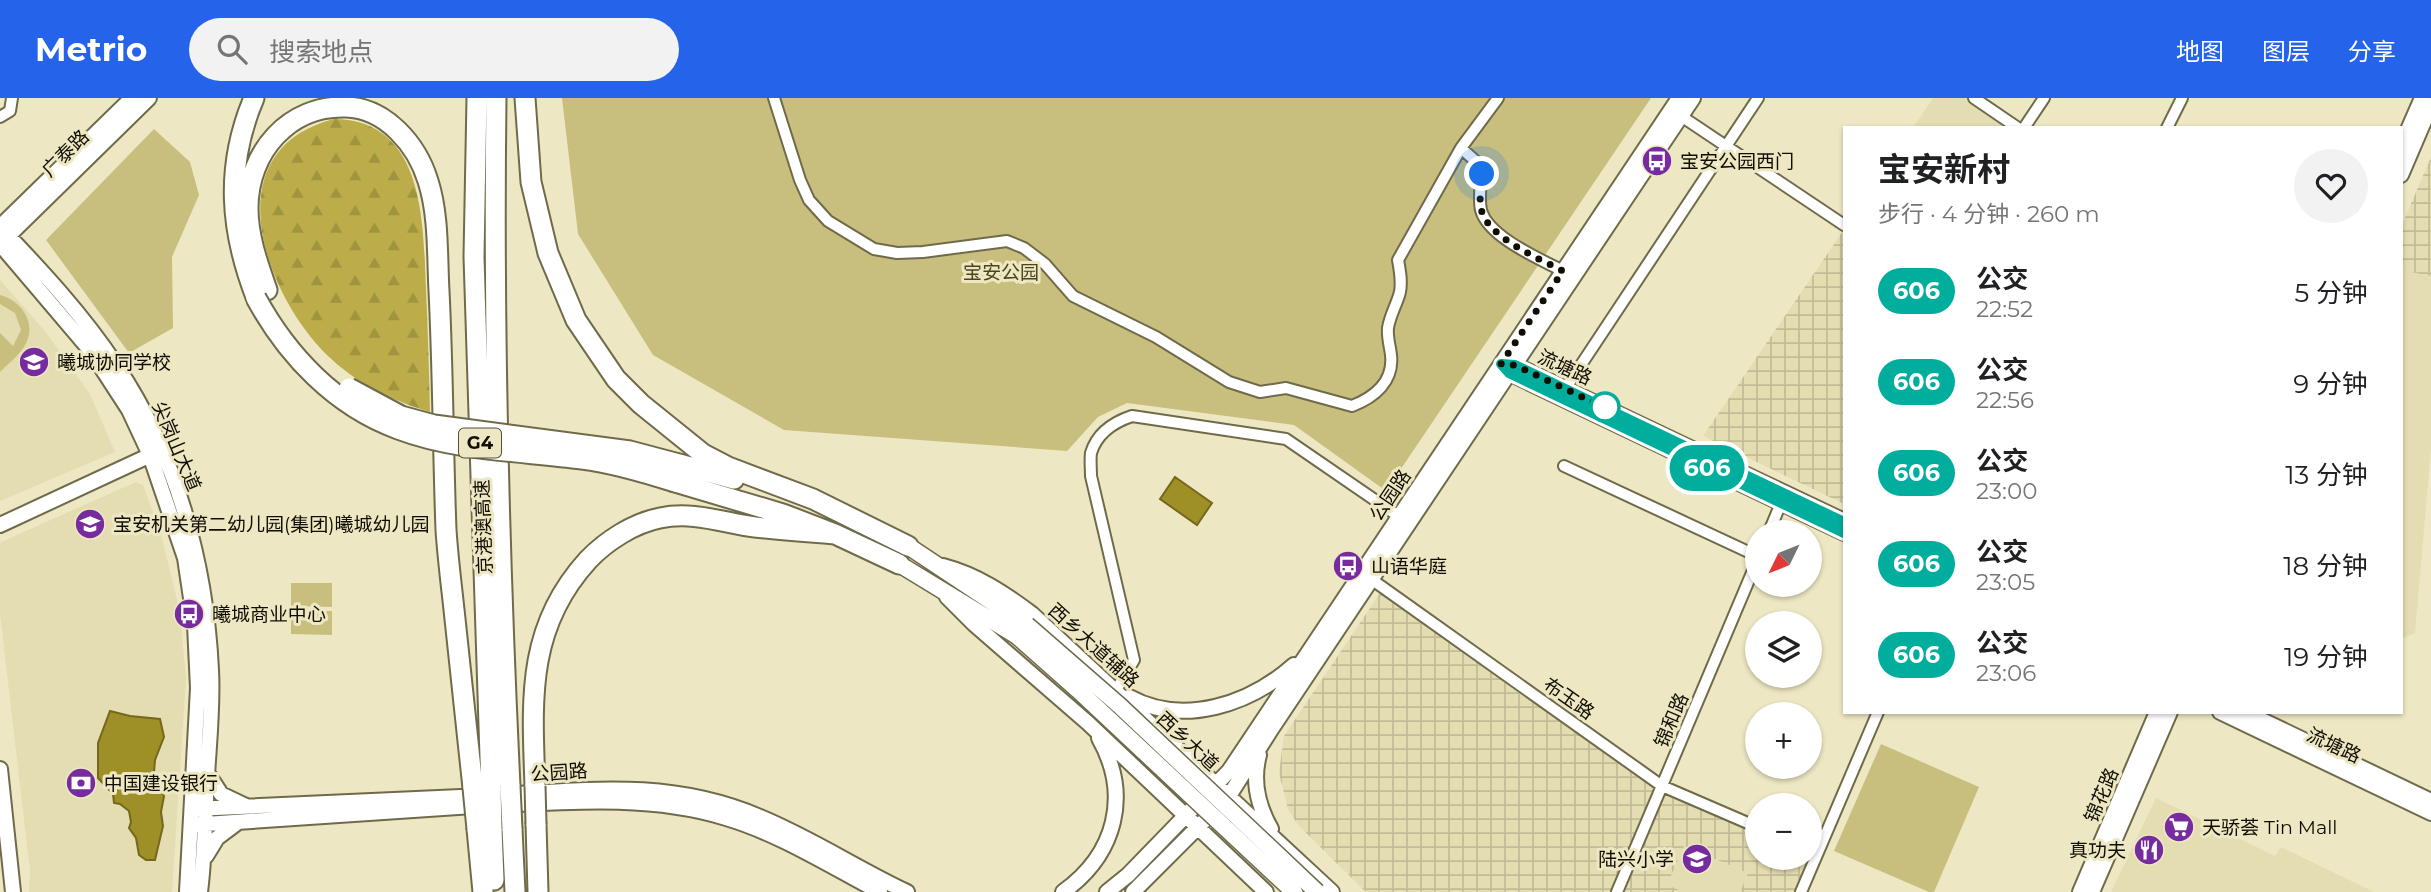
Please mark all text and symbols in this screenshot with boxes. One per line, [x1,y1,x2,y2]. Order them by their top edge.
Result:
search box [189,18,679,81]
text: Metrio [35,29,147,69]
icon: search [213,30,251,68]
text: 搜索地点 [269,36,373,68]
text: 地图 [2176,37,2224,66]
text: 图层 [2262,37,2310,66]
text: 分享 [2348,37,2396,66]
street label: 广泰路 [37,125,94,182]
bus stop icon: 宝安公园西门 [1640,144,1674,178]
text: 宝安新村 [1878,149,2010,189]
button: heart [2294,149,2368,223]
place label: 宝安公园西门 [1680,150,1794,173]
your location [1464,156,1499,191]
text: 步行 · 4 分钟 · 260 m [1878,200,2100,228]
park label: 宝安公园 [963,261,1039,284]
text: 公交 [1976,263,2028,295]
text: 606 [1893,276,1940,305]
text: 5 分钟 [2294,277,2368,309]
text: 22:52 [1976,295,2033,323]
school or university icon: 曦城协同学校 [17,345,51,379]
street label: 流塘路 [1534,345,1595,390]
place label: 曦城协同学校 [57,351,171,374]
text: 公交 [1976,354,2028,386]
text: 606 [1893,367,1940,396]
text: 9 分钟 [2293,368,2368,400]
text: 22:56 [1976,386,2034,414]
unlabelled marker [1590,392,1620,422]
street label: 尖岗山大道 [147,398,206,494]
road number: G4 [459,428,501,458]
line badge: 606 [1667,445,1747,491]
text: 公交 [1976,445,2028,477]
text: 606 [1684,453,1730,482]
text: 606 [1893,458,1940,487]
text: 13 分钟 [2285,459,2368,491]
street label: 公园路 [1365,465,1416,525]
text: 23:00 [1976,477,2037,505]
street label: 京港澳高速 [470,479,497,575]
school or university icon: 宝安机关第二幼儿园(集团)曦城幼儿园 [73,507,107,541]
place label: 宝安机关第二幼儿园(集团)曦城幼儿园 [113,513,430,536]
north arrow [1745,520,1822,597]
map controls [1745,520,1822,870]
text: 公交 [1976,536,2028,568]
bus stop icon: 山语华庭 [1331,549,1365,583]
text: 606 [1893,549,1940,578]
text: 18 分钟 [2283,550,2368,582]
place label: 山语华庭 [1371,555,1447,578]
text: 23:05 [1976,568,2035,596]
bus stop icon: 曦城商业中心 [172,597,206,631]
street label: 西乡大道辅路 [1044,599,1144,692]
place label: 曦城商业中心 [212,603,326,626]
button: layers [1745,611,1822,688]
text: 公交 [1976,627,2028,659]
text: 606 [1893,640,1940,669]
text: 19 分钟 [2284,641,2368,673]
text: 23:06 [1976,659,2036,687]
street label: 布玉路 [1539,673,1599,724]
street label: 锦和路 [1650,689,1693,751]
button: + [1745,702,1822,779]
street label: 西乡大道 [1152,707,1223,776]
street label: 流塘路 [2303,723,2364,768]
street label: 公园路 [530,759,588,786]
street label: 锦花路 [2080,764,2123,826]
bank icon: 中国建设银行 [64,766,98,800]
place label: 中国建设银行 [104,772,218,795]
button: − [1745,793,1822,870]
supermarket icon: 天骄荟 Tin Mall [2162,810,2196,844]
place label: 天骄荟 Tin Mall [2202,816,2337,839]
restaurant icon: 真功夫 [2132,833,2166,867]
place label: 真功夫 [2069,839,2126,862]
school or university icon: 陆兴小学 [1680,842,1714,876]
place label: 陆兴小学 [1598,848,1674,871]

